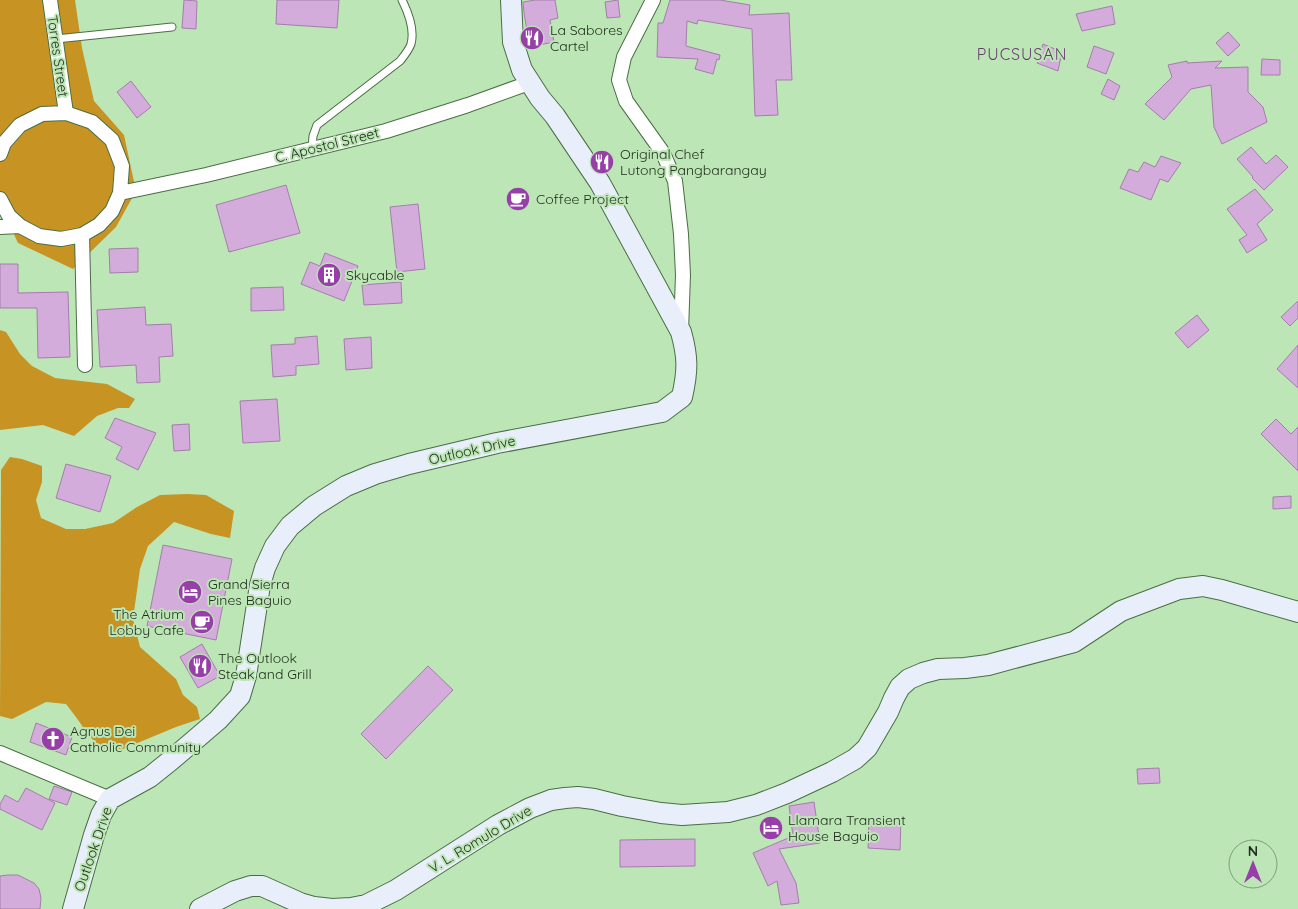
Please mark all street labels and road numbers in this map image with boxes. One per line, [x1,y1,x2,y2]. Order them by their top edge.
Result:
street label: Torres Street [43,14,73,98]
street label: C. Apostol Street [273,123,381,167]
street label: Outlook Drive [427,431,517,469]
street label: V. L. Romulo Drive [425,801,535,877]
street label: Outlook Drive [70,804,116,894]

